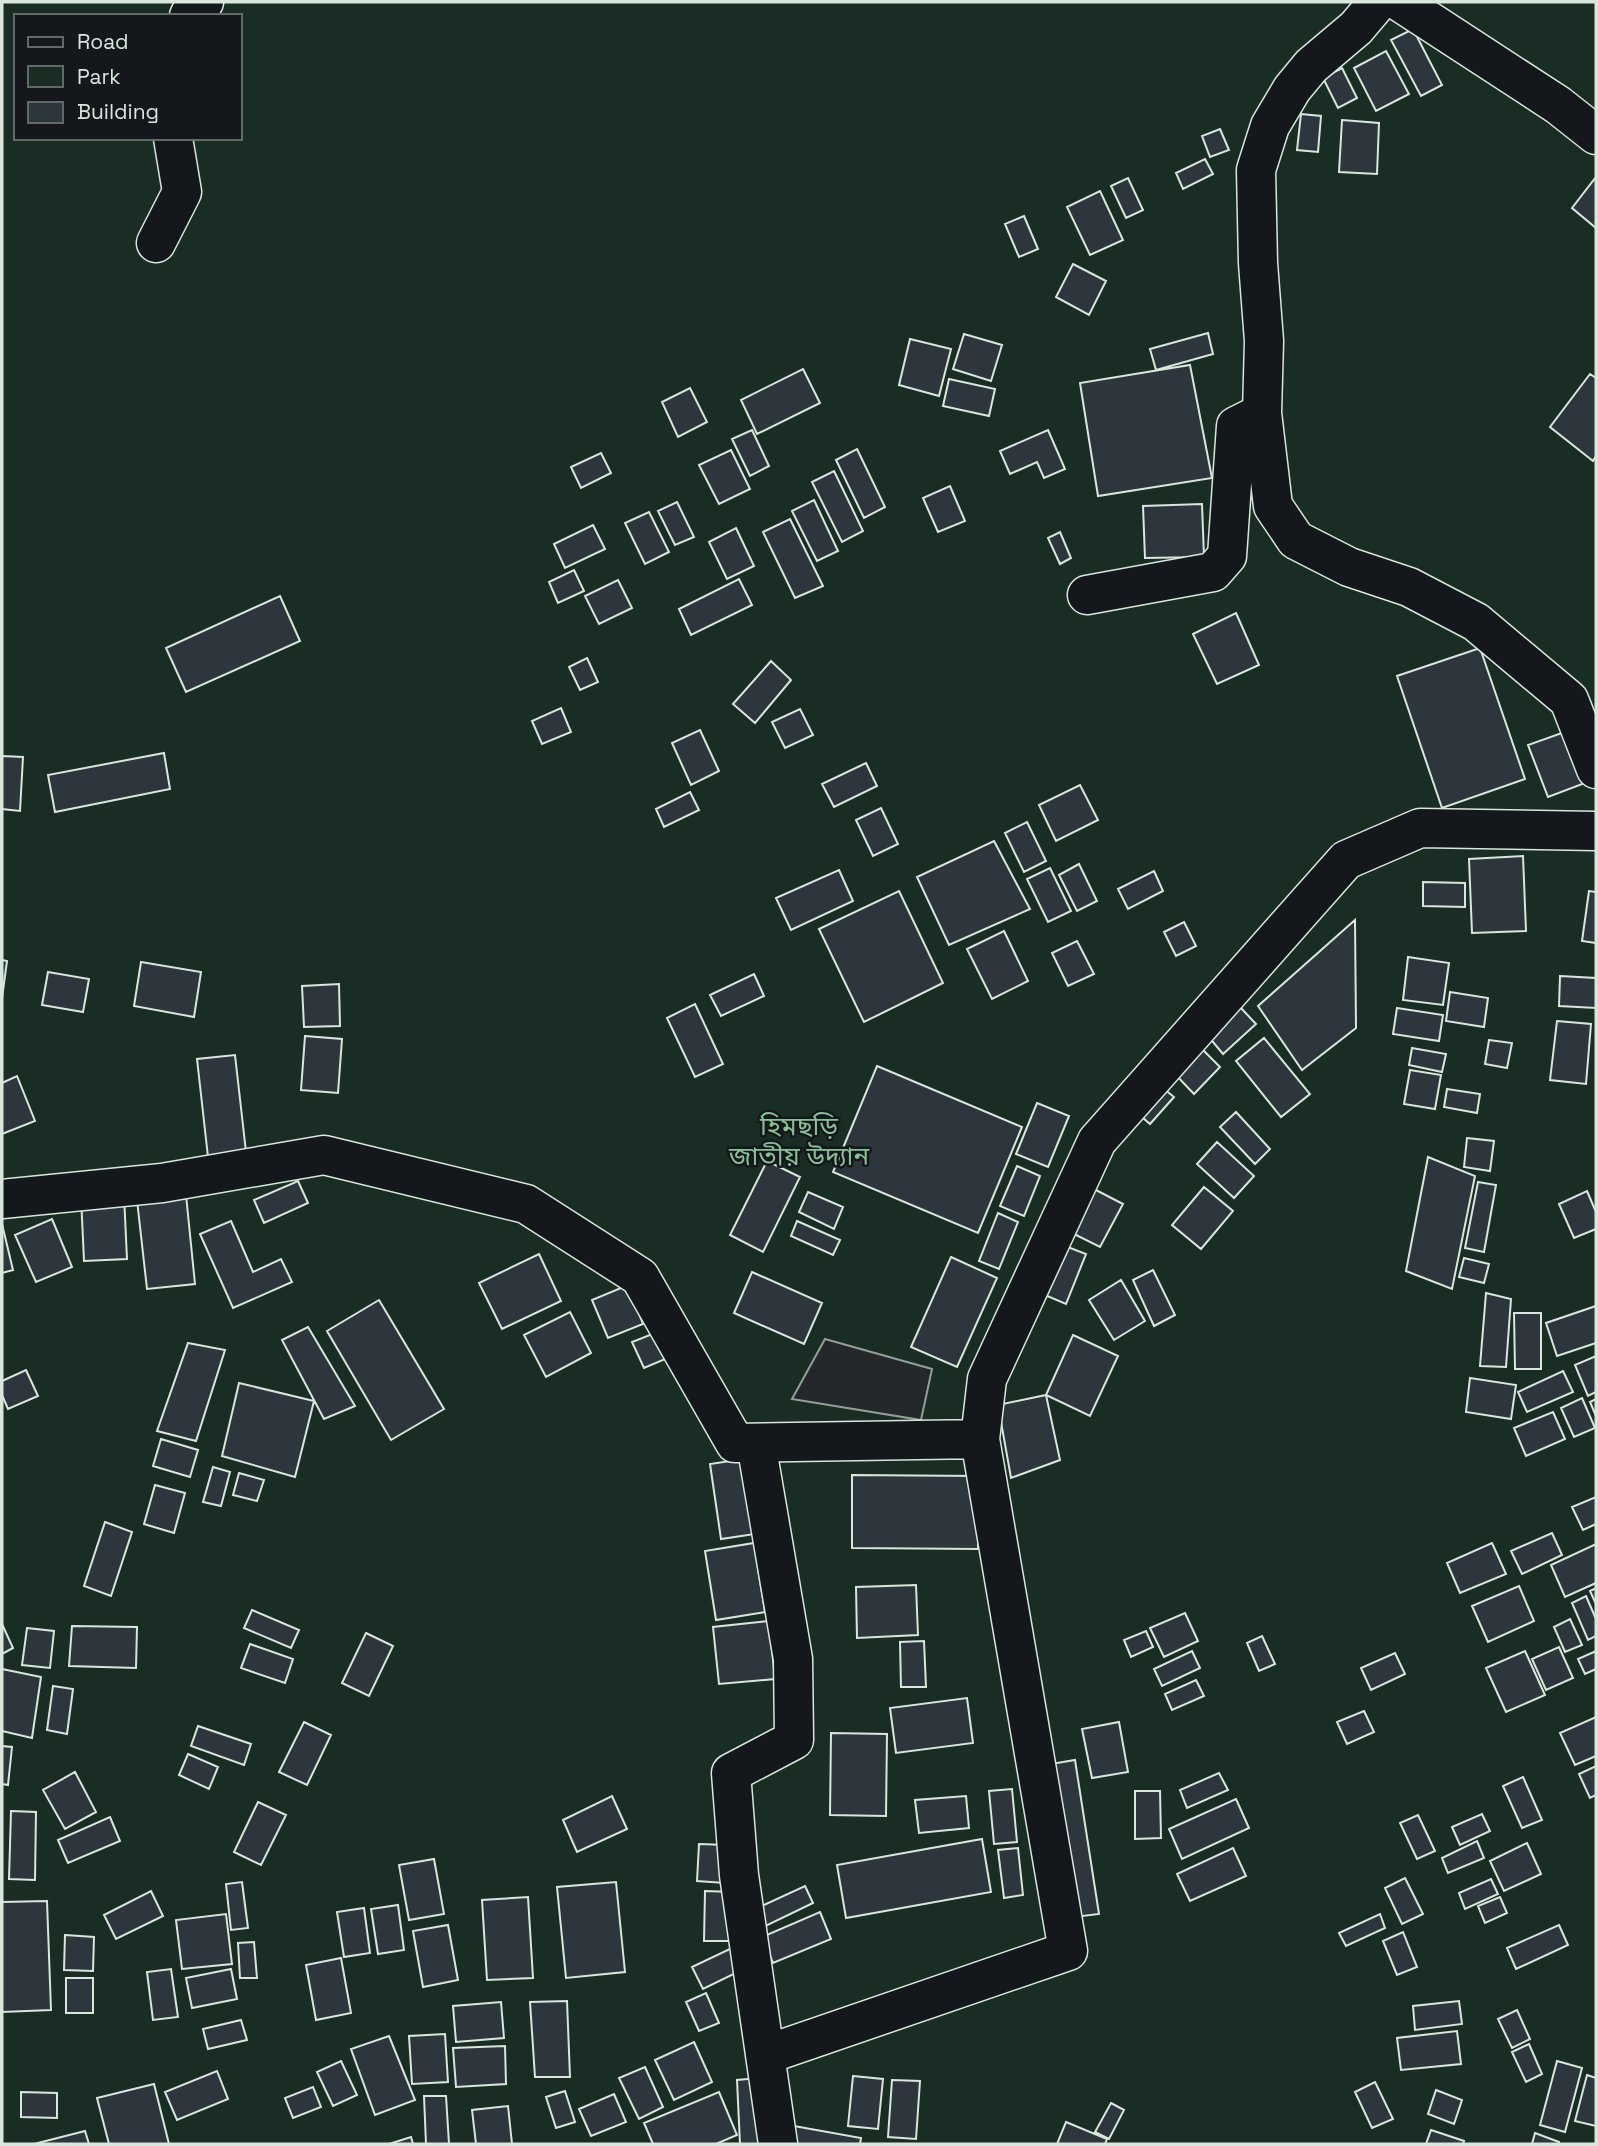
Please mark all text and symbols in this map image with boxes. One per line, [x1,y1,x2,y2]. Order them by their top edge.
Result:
legend [14,14,242,140]
text: Road [77,28,129,55]
text: Park [77,63,121,90]
text: Building [77,98,159,125]
park label: হিমছড়ি জাতীয় উদ্যান [728,1109,869,1173]

